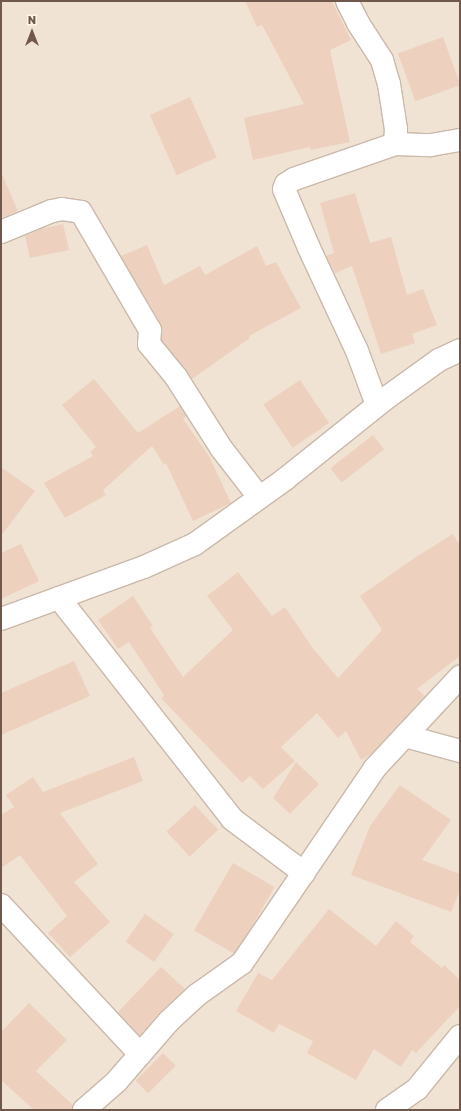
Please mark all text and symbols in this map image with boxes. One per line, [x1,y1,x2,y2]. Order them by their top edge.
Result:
north arrow [12,12,52,52]
text: N [28,13,36,26]

